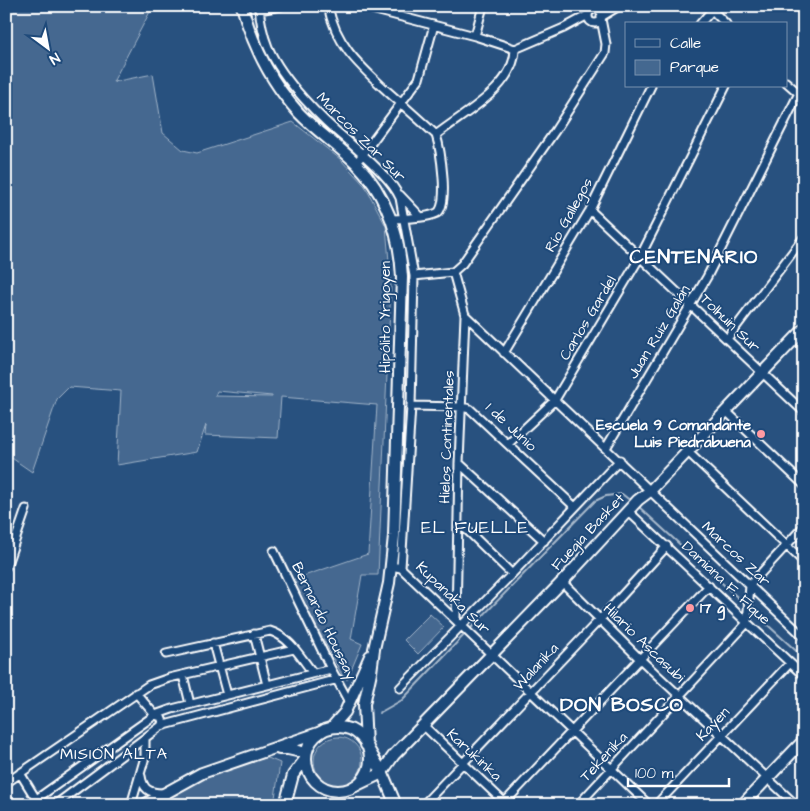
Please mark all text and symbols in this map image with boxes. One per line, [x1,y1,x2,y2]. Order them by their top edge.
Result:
north arrow [22,22,72,72]
legend [625,22,788,88]
text: Calle [670,33,701,54]
text: N [45,47,63,69]
text: Parque [670,57,719,78]
street label: Marcos Zar Sur [312,88,410,186]
street label: Río Gallegos [540,174,599,256]
district label: CENTENARIO [630,243,758,271]
street label: Hipólito Yrigoyen [375,261,397,373]
street label: Carlos Gardel [554,272,622,364]
street label: Juan Ruiz Galán [623,281,696,383]
street label: Tolhuin Sur [695,289,765,357]
street label: Hielos Continentales [434,369,460,504]
street label: 1 de Junio [481,398,542,457]
place label: Escuela 9 Comandante Luis Piedrabuena [596,415,751,453]
marker: Escuela 9 Comandante Luis Piedrabuena [755,428,767,440]
street label: Fuegia Basket [547,489,630,576]
district label: EL FUELLE [421,515,529,540]
street label: Marcos Zar [697,516,775,592]
street label: Damiana F. Fique [677,536,775,630]
street label: Kupanaka Sur [411,557,495,639]
street label: Bernardo Houssay [285,559,362,684]
street label: Hilario Ascasubi [598,598,690,688]
place label: 17 g [700,598,725,621]
marker: 17 g [684,602,696,614]
street label: Walanika [508,638,564,696]
district label: DON BOSCO [560,691,684,719]
street label: Kayen [691,702,736,747]
street label: Karukinka [442,724,506,786]
street label: Tekenika [575,727,633,787]
district label: MISIÓN ALTA [60,743,168,765]
scale bar [628,756,729,788]
text: 100 m [635,763,674,784]

